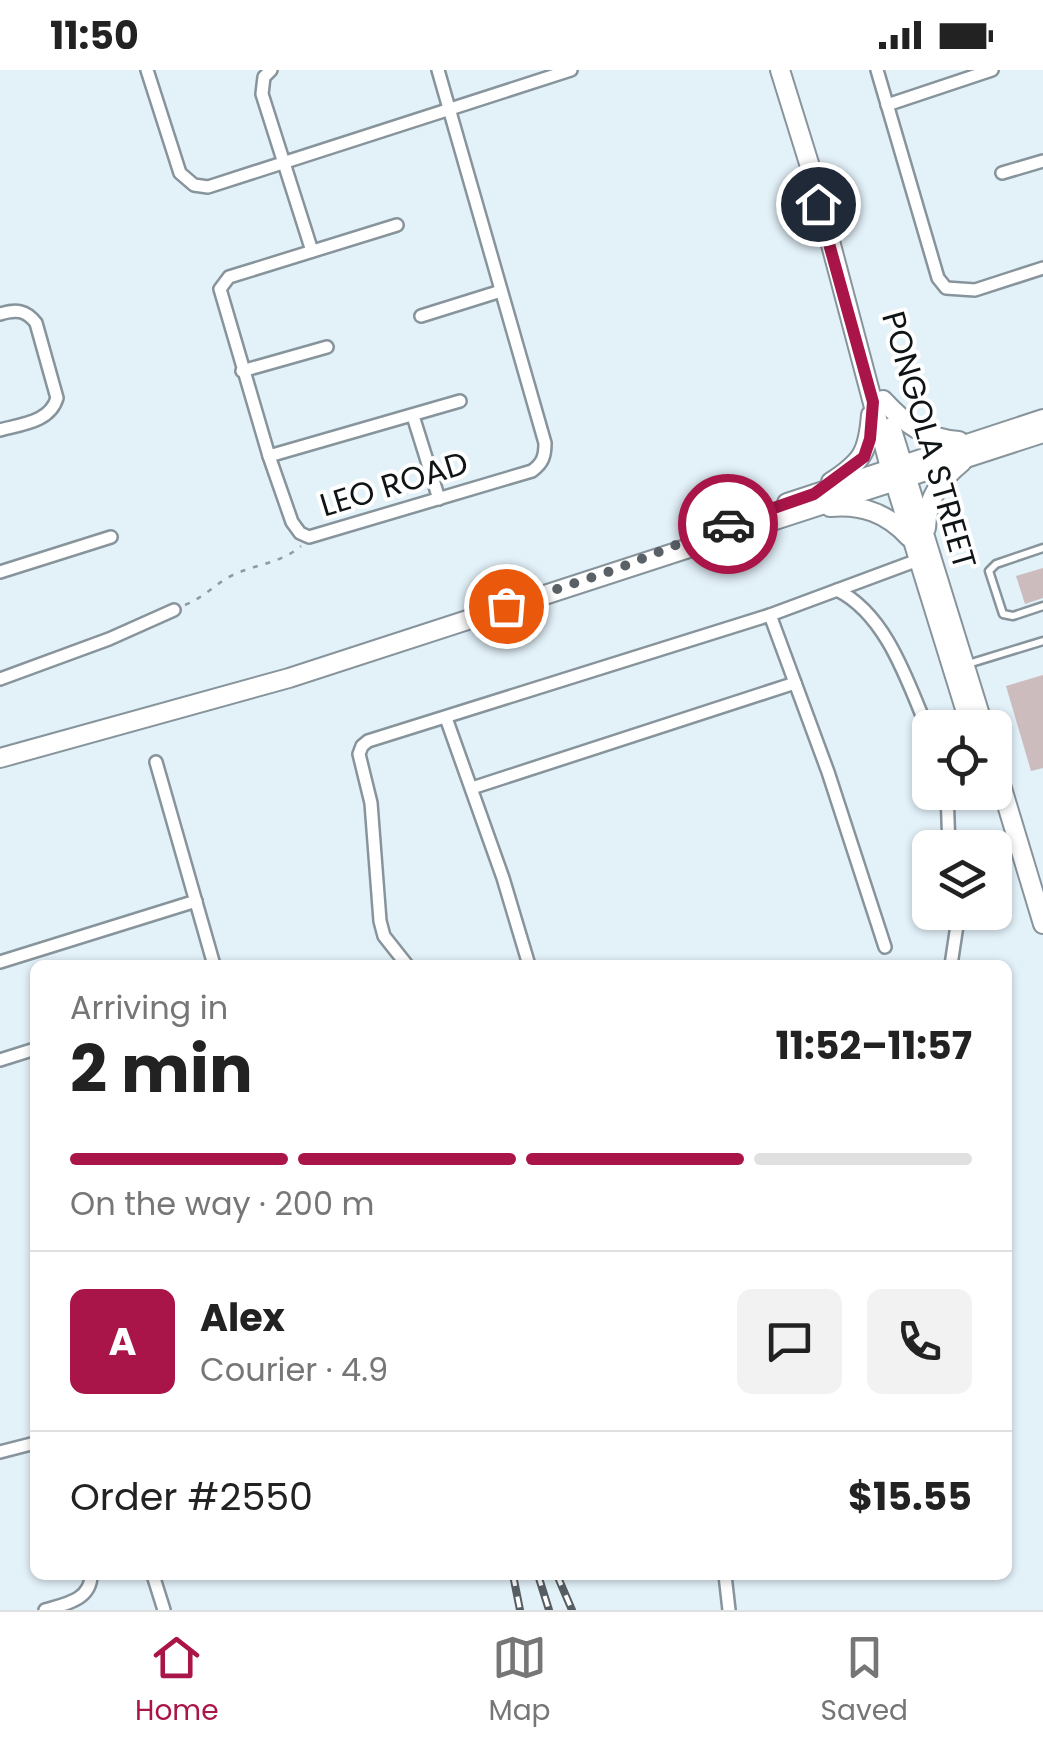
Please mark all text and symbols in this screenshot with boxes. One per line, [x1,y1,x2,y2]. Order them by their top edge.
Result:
text: 11:50 [50,9,139,62]
pin [776,162,861,247]
icon: home [791,177,846,232]
street label: PONGOLA STREET [871,306,988,574]
street label: LEO ROAD [314,440,473,527]
courier [678,474,778,574]
icon: car [701,497,756,552]
pin [464,564,549,649]
icon: bag [479,579,534,634]
map controls [912,710,1012,930]
button: locate [912,710,1012,810]
button: layers [912,830,1012,930]
text: Arriving in [70,985,228,1030]
text: 11:52–11:57 [775,1019,972,1072]
text: 2 min [70,1024,253,1115]
text: On the way · 200 m [70,1181,375,1226]
button: chat [737,1289,842,1394]
button: phone [867,1289,972,1394]
text: Alex [200,1291,285,1344]
text: A [108,1315,137,1368]
text: Courier · 4.9 [200,1347,388,1392]
text: Order #2550 [70,1470,313,1523]
text: $15.55 [848,1470,972,1523]
tab: Home [135,1630,219,1732]
tab: Map [489,1630,551,1732]
tab: Saved [821,1630,908,1732]

